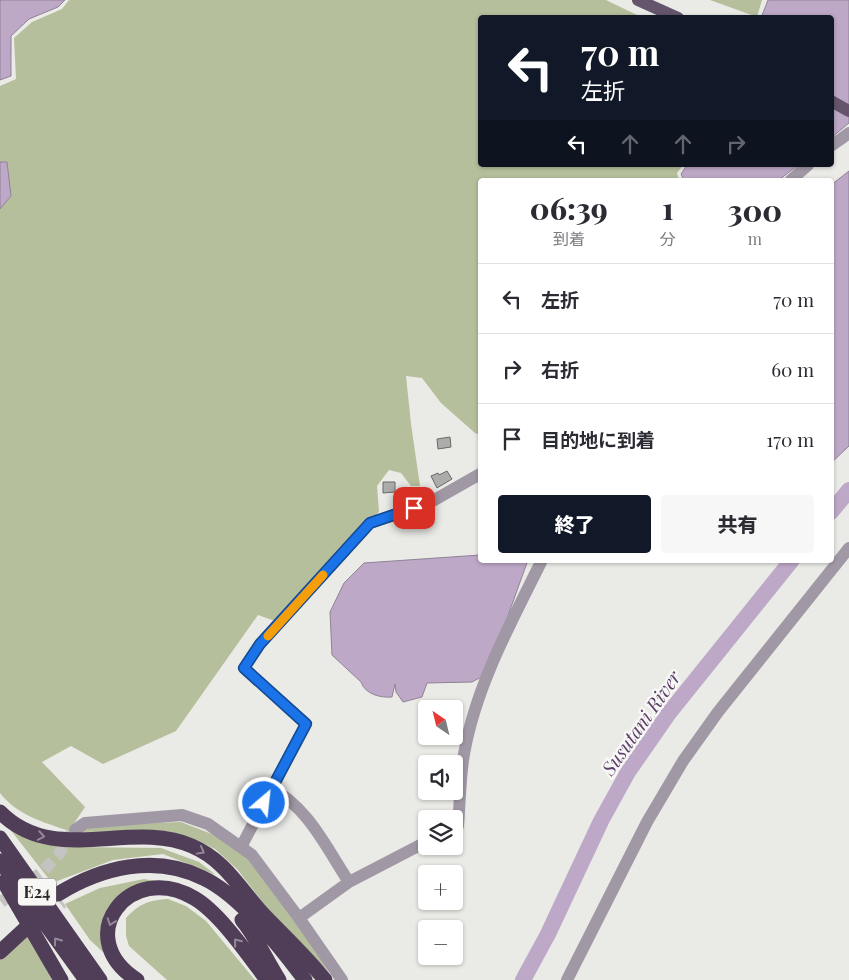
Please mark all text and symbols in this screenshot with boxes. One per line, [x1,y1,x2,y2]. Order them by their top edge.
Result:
text: 70 m [581,28,659,75]
icon: left [498,35,563,100]
text: 左折 [581,75,625,105]
icon: left [563,130,591,158]
icon: ahead [616,130,644,158]
icon: ahead [669,130,697,158]
icon: right [722,130,750,158]
text: 06:39 [530,188,608,228]
text: 1 [662,188,674,228]
text: 300 [728,190,782,230]
text: 到着 [553,228,585,249]
text: 分 [660,228,676,249]
text: m [748,228,762,249]
icon: left [498,285,526,313]
text: 左折 [541,286,579,312]
text: 70 m [773,286,814,312]
icon: right [498,355,526,383]
text: 右折 [541,356,579,382]
text: 60 m [771,356,814,382]
icon: arrive [498,425,526,453]
text: 目的地に到着 [541,426,655,452]
text: 170 m [766,426,814,452]
pin [393,487,435,529]
icon: arrive [400,494,428,522]
button: 終了 [498,495,651,553]
button: 共有 [661,495,814,553]
water label: Susutani River [594,664,686,781]
north arrow [418,700,462,745]
map controls [418,700,463,965]
button: sound [418,755,463,800]
position arrow [237,776,289,828]
button: layers [418,810,463,855]
one-way arrow [37,830,46,840]
one-way arrow [196,845,205,855]
button: + [418,865,463,910]
road number: E24 [18,879,56,906]
one-way arrow [107,917,117,925]
button: − [418,920,463,965]
one-way arrow [54,937,63,946]
one-way arrow [234,938,243,947]

